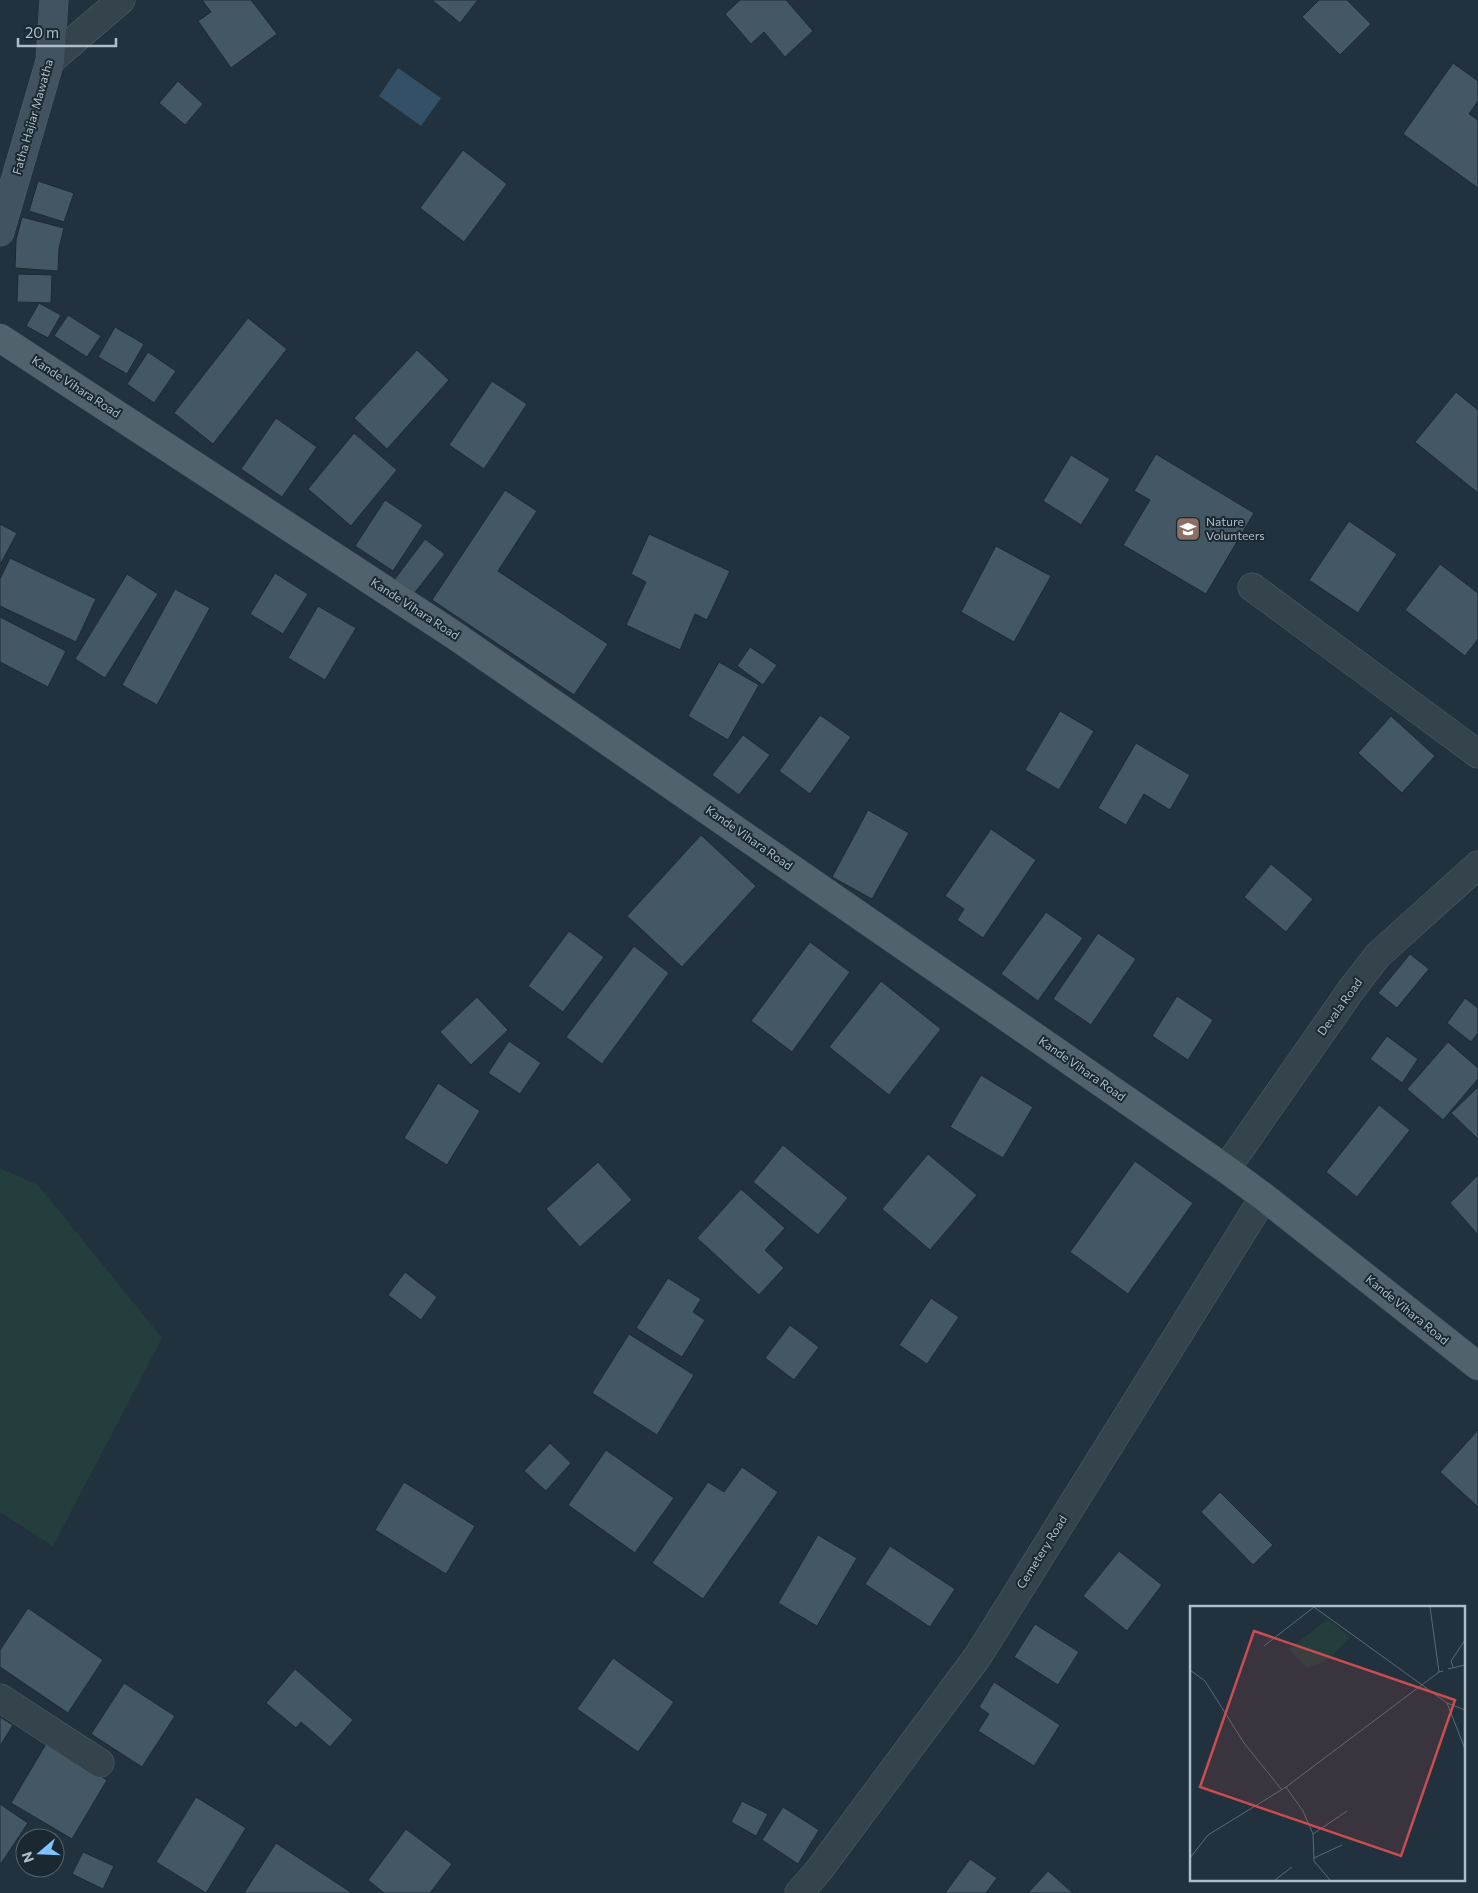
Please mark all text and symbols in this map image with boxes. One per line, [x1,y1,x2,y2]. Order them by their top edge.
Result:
scale bar [18,15,115,47]
text: 20 m [25,23,59,41]
street label: Fatha Hajiar Mawatha [9,57,55,176]
street label: Kande Vihara Road [30,352,123,420]
place label: Nature Volunteers [1206,514,1265,542]
school or university icon: Nature Volunteers [1175,516,1201,542]
street label: Kande Vihara Road [369,574,462,642]
street label: Kande Vihara Road [704,802,796,872]
street label: Devala Road [1314,975,1365,1038]
street label: Kande Vihara Road [1037,1033,1129,1103]
street label: Kande Vihara Road [1363,1272,1452,1347]
street label: Cemetery Road [1013,1512,1069,1591]
inset map [1190,1606,1466,1880]
north arrow [15,1828,65,1878]
text: N [17,1850,37,1865]

